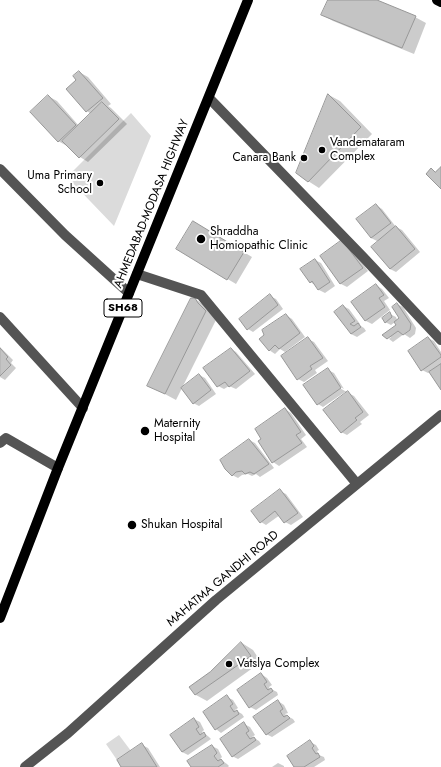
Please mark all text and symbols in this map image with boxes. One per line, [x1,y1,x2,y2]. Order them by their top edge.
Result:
street label: AHMEDABAD-MODASA HIGHWAY [112,118,192,290]
place label: Vandemataram Complex [330,136,405,164]
marker: Vandemataram Complex [317,145,327,155]
place label: Canara Bank [232,151,296,165]
marker: Canara Bank [299,153,309,163]
place label: Uma Primary School [27,169,92,197]
marker: Uma Primary School [95,178,105,188]
place label: Shraddha Homiopathic Clinic [210,225,308,253]
marker: Shraddha Homiopathic Clinic [195,233,207,245]
road number: SH68 [104,299,142,317]
place label: Maternity Hospital [154,417,200,445]
marker: Maternity Hospital [139,425,151,437]
place label: Shukan Hospital [141,518,222,532]
marker: Shukan Hospital [126,519,138,531]
street label: MAHATMA GANDHI ROAD [164,528,282,630]
place label: Vatslya Complex [237,657,319,671]
marker: Vatslya Complex [224,659,234,669]

